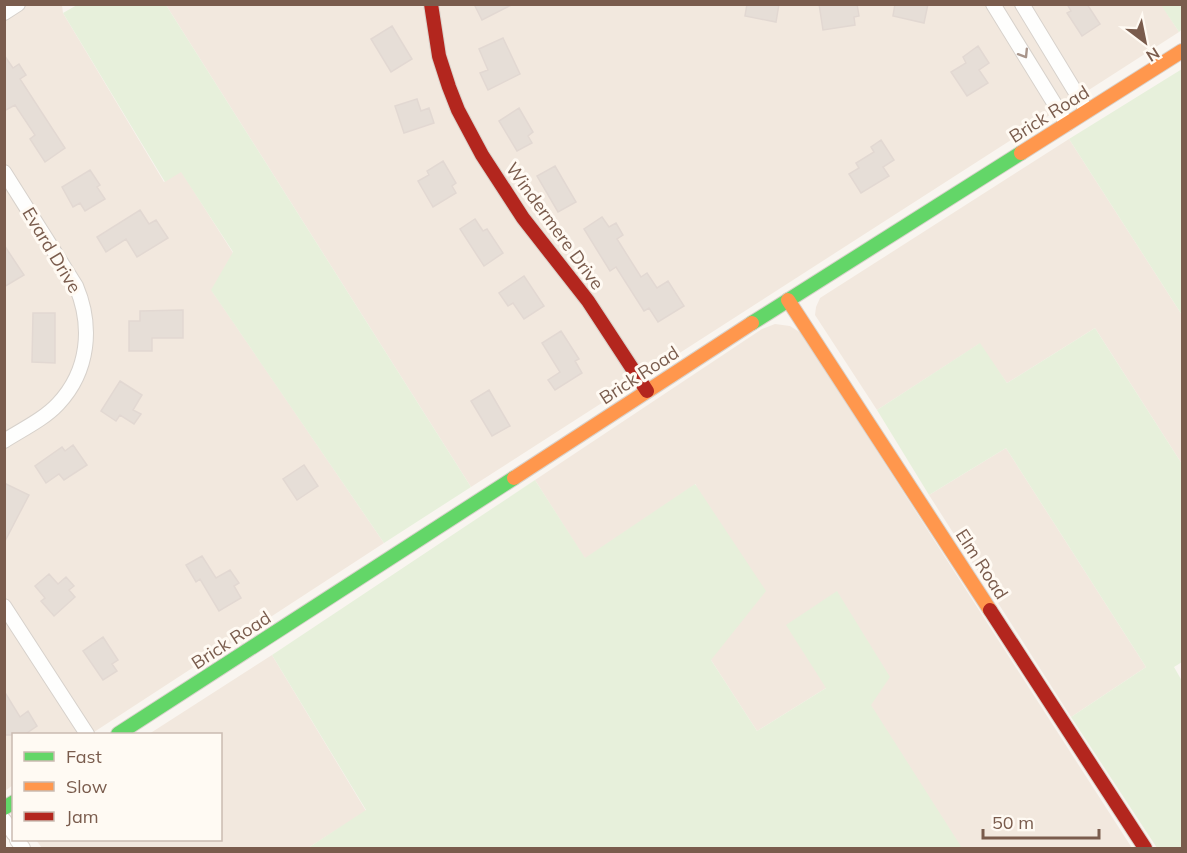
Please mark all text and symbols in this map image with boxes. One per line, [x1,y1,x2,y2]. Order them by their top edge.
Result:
north arrow [1115,12,1175,72]
text: N [1143,43,1163,66]
one-way arrow [1016,48,1028,58]
street label: Brick Road [1005,80,1093,148]
street label: Windermere Drive [501,158,609,294]
street label: Evard Drive [17,203,87,297]
street label: Brick Road [595,341,683,409]
street label: Elm Road [951,524,1013,604]
street label: Brick Road [187,606,275,674]
legend [12,733,222,841]
text: Fast [66,745,102,768]
text: Slow [66,775,108,798]
scale bar [983,802,1098,840]
text: Jam [66,805,99,828]
text: 50 m [992,811,1034,834]

